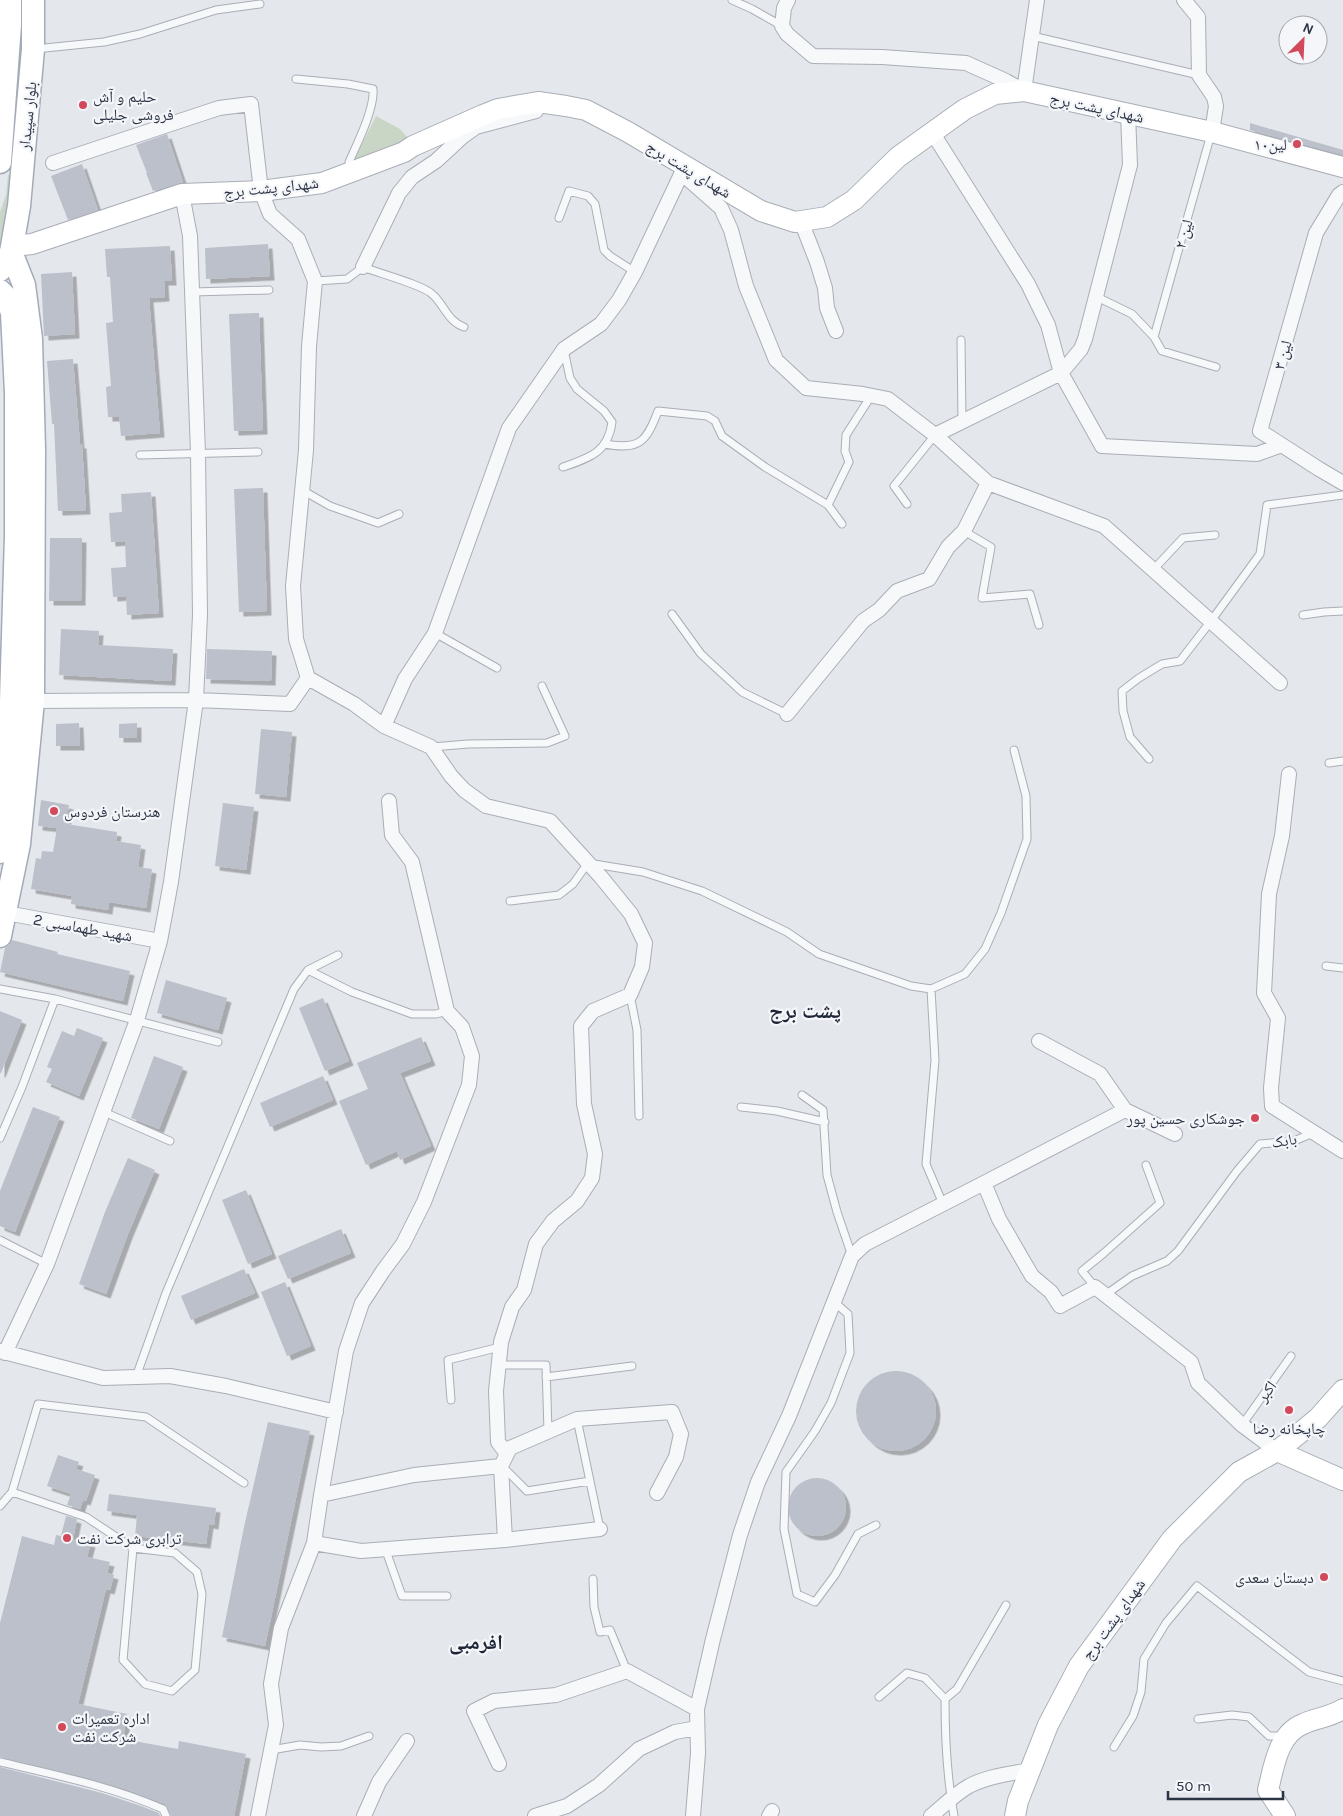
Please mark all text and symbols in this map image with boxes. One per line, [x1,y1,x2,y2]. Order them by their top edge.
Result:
north arrow [1278,15,1328,65]
text: N [1300,19,1316,38]
street label: بلوار سپیدار [14,81,41,152]
place label: حلیم و آش فروشی جلیلی [93,87,174,125]
street label: شهدای پشت برج [1048,88,1146,128]
marker: حلیم و آش فروشی جلیلی [77,99,89,111]
place label: لین۱۰ [1254,135,1287,155]
street label: شهدای پشت برج [642,137,735,203]
marker: لین۱۰ [1291,138,1303,150]
street label: شهدای پشت برج [222,173,320,203]
street label: لین ۲ [1170,217,1198,251]
street label: لین ۳ [1269,338,1297,372]
place label: هنرستان فردوس [64,802,160,822]
marker: هنرستان فردوس [48,805,60,817]
street label: شهید طهماسبی 2 [32,909,134,947]
district label: پشت برج [769,999,841,1024]
place label: جوشکاری حسین پور [1126,1109,1245,1129]
marker: جوشکاری حسین پور [1249,1112,1261,1124]
street label: بابک [1270,1129,1298,1152]
street label: اکبر [1252,1377,1280,1406]
marker: چاپخانه رضا [1283,1404,1295,1416]
place label: چاپخانه رضا [1253,1419,1325,1438]
place label: ترابری شرکت نفت [77,1529,182,1549]
marker: ترابری شرکت نفت [61,1532,73,1544]
place label: دبستان سعدی [1235,1568,1314,1588]
marker: دبستان سعدی [1318,1571,1330,1583]
street label: شهدای پشت برج [1078,1575,1150,1664]
district label: افرمبی [449,1630,503,1655]
place label: اداره تعمیرات شرکت نفت [72,1709,150,1746]
marker: اداره تعمیرات شرکت نفت [56,1721,68,1733]
scale bar [1168,1768,1283,1800]
text: 50 m [1176,1777,1211,1795]

